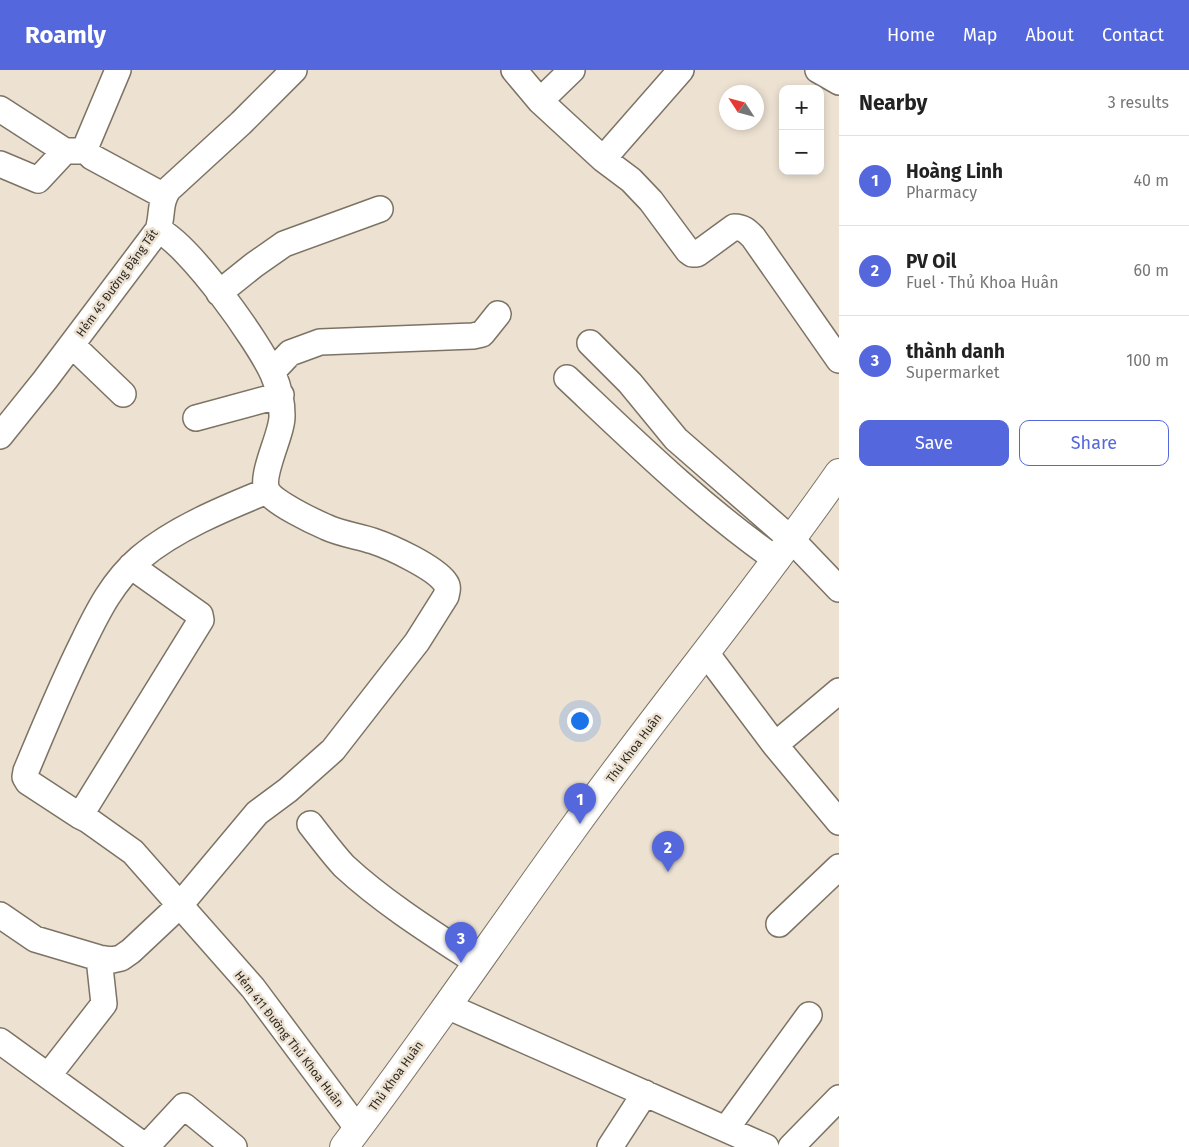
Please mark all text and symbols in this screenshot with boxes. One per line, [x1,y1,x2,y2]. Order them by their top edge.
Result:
text: Roamly [25,21,106,49]
text: Home [887,24,935,46]
text: Map [963,24,997,46]
text: About [1025,24,1074,46]
text: Contact [1102,24,1164,46]
north arrow [719,85,764,130]
map controls [779,85,824,175]
button: + [779,85,824,130]
text: Nearby [859,90,927,116]
text: 3 results [1108,93,1169,112]
button: − [779,130,824,175]
text: Hoàng Linh [906,160,1003,183]
text: 1 [871,171,879,190]
text: 40 m [1134,171,1169,190]
text: Pharmacy [906,183,977,202]
street label: Hẻm 45 Đường Đặng Tất [73,225,161,339]
text: PV Oil [906,250,956,273]
text: 2 [871,261,879,280]
text: 60 m [1134,261,1169,280]
text: Fuel · Thủ Khoa Huân [906,273,1059,292]
text: thành danh [906,340,1005,363]
text: 3 [871,351,879,370]
text: 100 m [1126,351,1169,370]
text: Supermarket [906,363,1000,382]
button: Save [859,420,1009,466]
button: Share [1019,420,1169,466]
your location [567,708,593,734]
street label: Thủ Khoa Huân [603,711,665,785]
pin: 1 [564,783,596,824]
pin: 2 [652,831,684,872]
pin: 3 [445,922,477,963]
street label: Hẻm 411 Đường Thủ Khoa Huân [232,968,346,1110]
street label: Thủ Khoa Huân [366,1038,426,1114]

